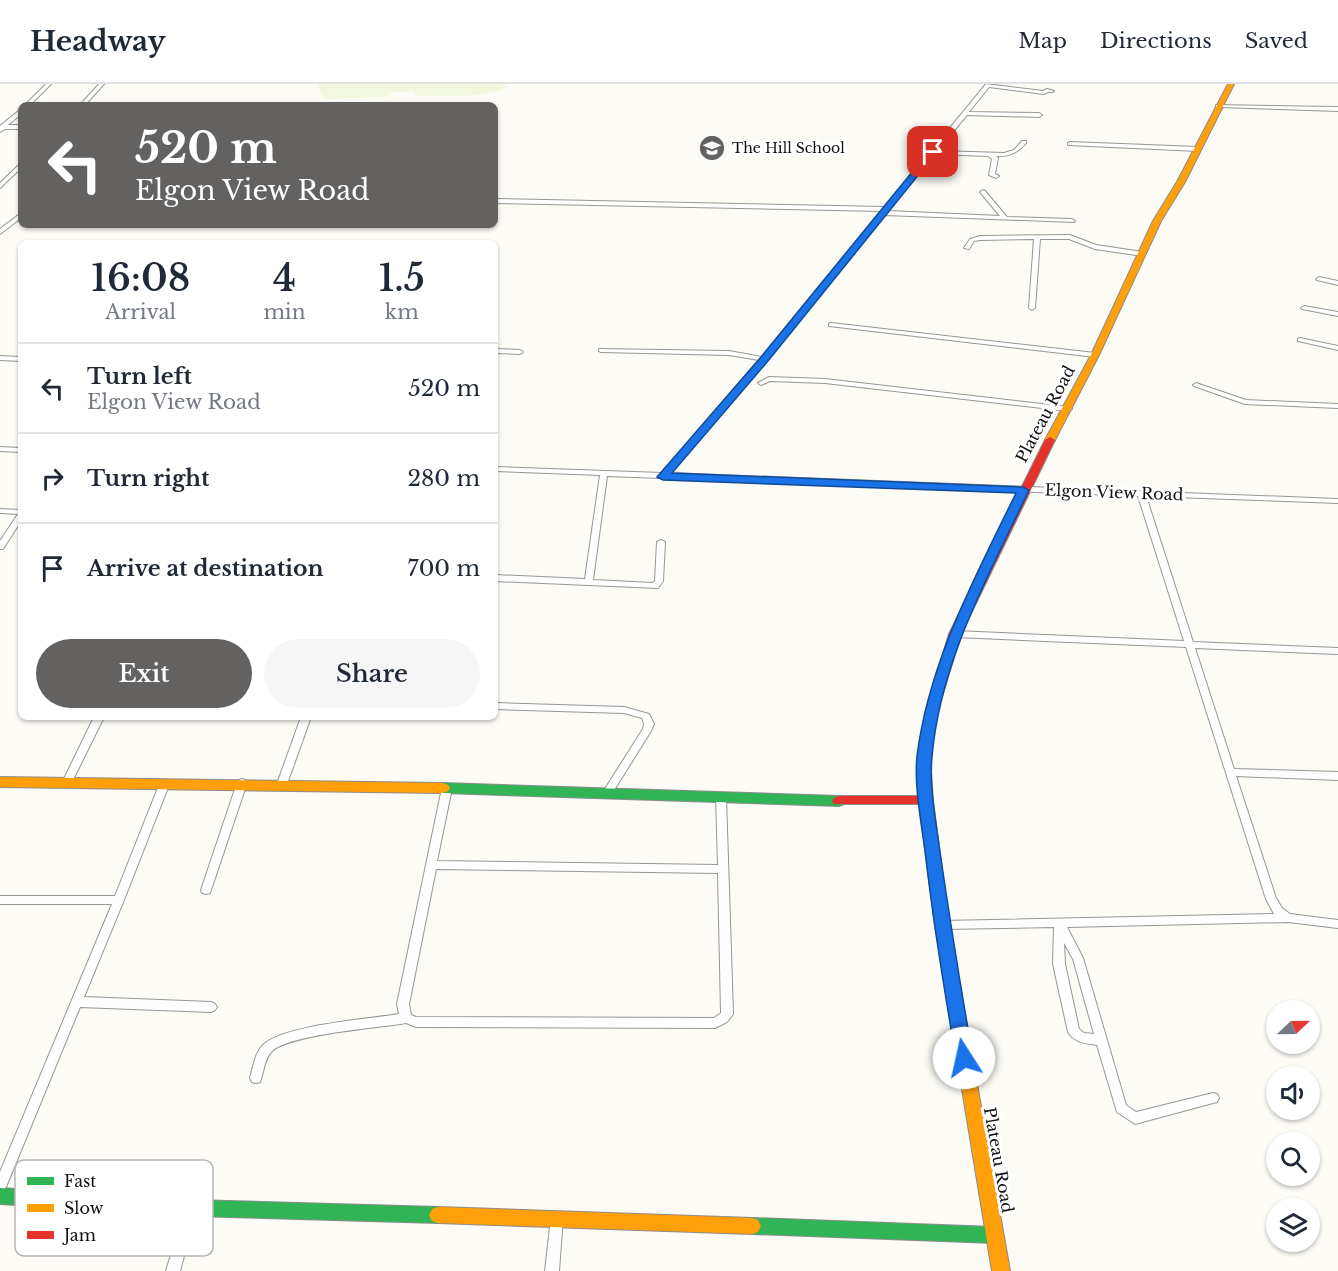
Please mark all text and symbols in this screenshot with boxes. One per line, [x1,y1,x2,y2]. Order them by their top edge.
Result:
text: Headway [30,24,166,59]
text: Map [1018,28,1067,54]
text: Directions [1100,28,1212,54]
text: Saved [1245,28,1308,54]
text: 520 m [135,122,277,174]
icon: left [36,126,114,204]
pin [907,126,958,177]
school or university icon: The Hill School [697,133,727,163]
icon: arrive [916,135,949,168]
place label: The Hill School [732,139,845,157]
text: Elgon View Road [135,174,369,207]
text: 16:08 [91,256,190,301]
text: 4 [273,256,296,301]
text: 1.5 [379,256,425,301]
text: Arrival [105,300,176,324]
text: min [263,300,305,324]
text: km [385,300,419,324]
street label: Plateau Road [1011,362,1079,466]
text: Turn left [87,363,192,390]
icon: left [36,372,69,405]
text: 520 m [408,375,480,402]
text: Elgon View Road [87,390,261,414]
icon: right [36,462,69,495]
text: Turn right [87,465,209,492]
text: 280 m [407,465,480,492]
street label: Elgon View Road [1044,480,1184,504]
icon: arrive [36,552,69,585]
text: Arrive at destination [87,555,324,582]
text: 700 m [408,555,480,582]
button: Exit [36,639,252,708]
button: Share [264,639,480,708]
north arrow [1266,1000,1320,1054]
map controls [1266,1000,1320,1252]
position arrow [932,1026,996,1090]
button: sound [1266,1066,1320,1120]
street label: Plateau Road [980,1106,1018,1215]
button: search [1266,1132,1320,1186]
legend [15,1160,213,1256]
text: Fast [64,1171,96,1191]
text: Slow [64,1198,104,1218]
button: layers [1266,1198,1320,1252]
text: Jam [62,1225,96,1245]

